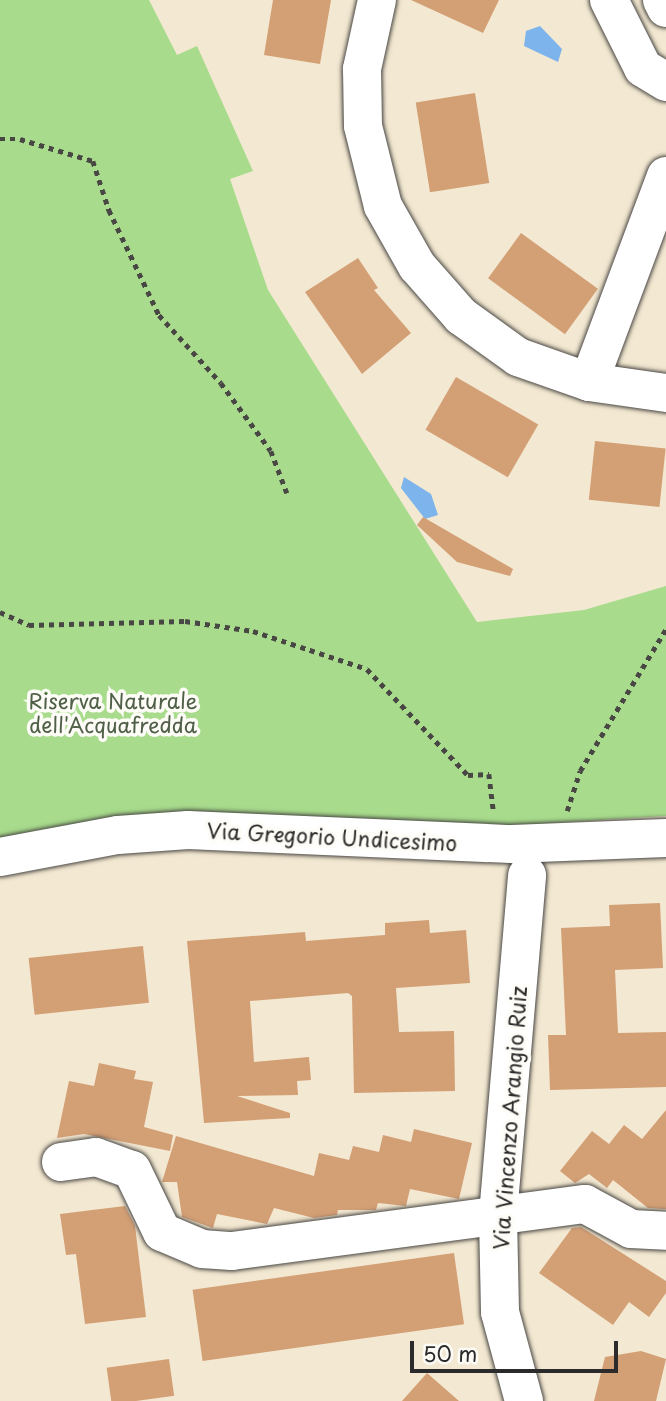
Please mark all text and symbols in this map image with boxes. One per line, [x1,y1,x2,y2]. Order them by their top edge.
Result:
park label: Riserva Naturale dell'Acquafredda [28,687,198,737]
street label: Via Gregorio Undicesimo [207,817,457,855]
street label: Via Vincenzo Arangio Ruiz [487,985,531,1251]
scale bar [414,1328,622,1372]
text: 50 m [423,1337,477,1369]

